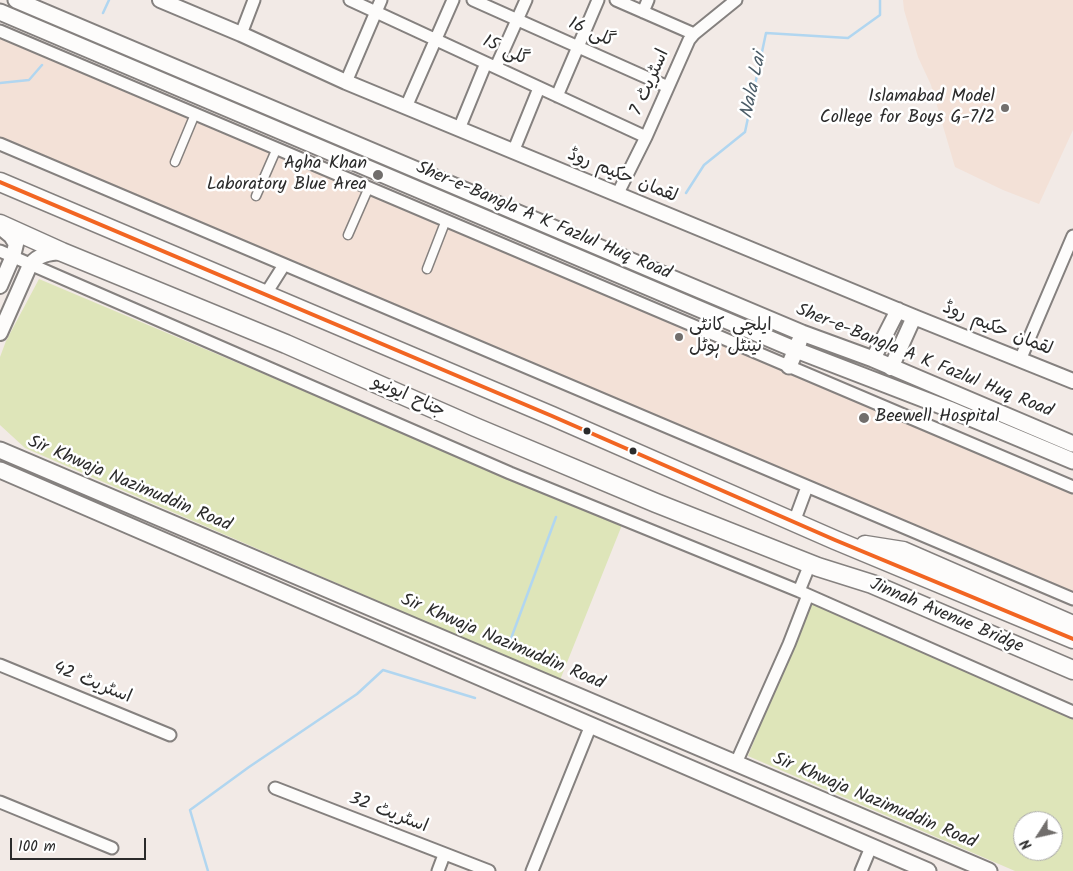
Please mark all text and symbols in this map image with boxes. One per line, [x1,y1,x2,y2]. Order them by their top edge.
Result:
street label: گلی 16 [564,14,618,54]
street label: گلی 15 [478,32,532,72]
street label: اسٹریٹ 7 [627,46,675,120]
water label: Nala Lai [737,51,773,121]
place label: Islamabad Model College for Boys G-7/2 [820,87,995,130]
marker: Islamabad Model College for Boys G-7/2 [999,102,1011,114]
street label: لقمان حکیم روڈ [564,145,680,209]
place label: Agha Khan Laboratory Blue Area [207,154,367,196]
street label: Sher-e-Bangla A K Fazlul Huq Road [412,158,674,286]
marker: Agha Khan Laboratory Blue Area [371,168,385,182]
street label: لقمان حکیم روڈ [939,298,1055,362]
street label: Sher-e-Bangla A K Fazlul Huq Road [792,300,1056,424]
place label: ایلچی کانٹی نینٹل ہوٹل [689,316,772,358]
marker: ایلچی کانٹی نینٹل ہوٹل [673,331,685,343]
street label: جناح ایونیو [368,372,448,424]
place label: Beewell Hospital [875,407,1000,429]
marker: Beewell Hospital [857,411,871,425]
unlabelled marker [582,426,592,436]
street label: Sir Khwaja Nazimuddin Road [24,432,234,538]
unlabelled marker [628,446,638,456]
street label: Jinnah Avenue Bridge [866,575,1026,659]
street label: Sir Khwaja Nazimuddin Road [397,590,607,696]
street label: اسٹریٹ 42 [50,659,134,709]
street label: Sir Khwaja Nazimuddin Road [769,749,979,855]
street label: اسٹریٹ 32 [345,789,431,839]
north arrow [1013,811,1063,861]
scale bar [12,828,149,860]
text: N [1015,834,1038,854]
text: 100 m [18,835,56,859]

